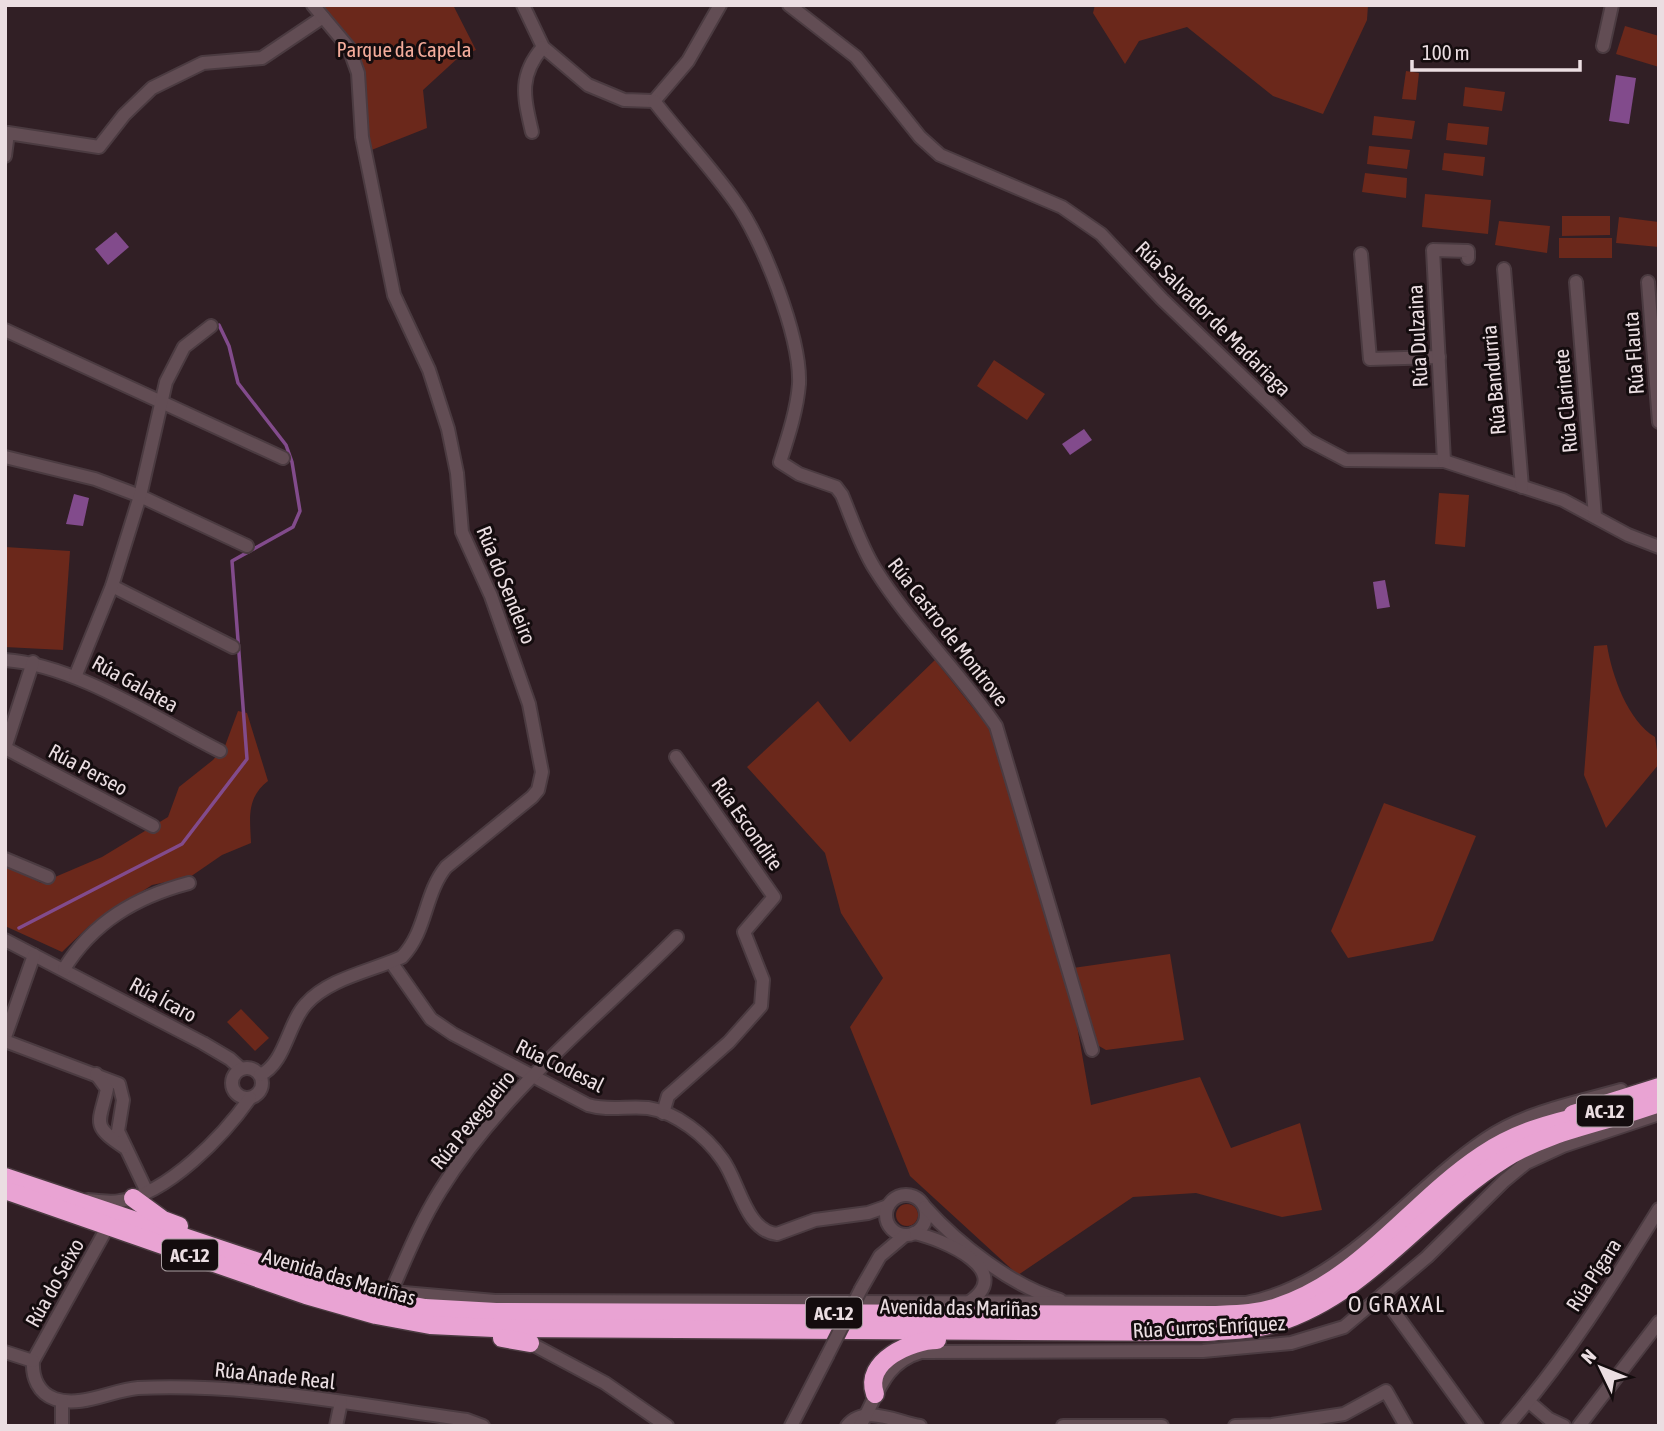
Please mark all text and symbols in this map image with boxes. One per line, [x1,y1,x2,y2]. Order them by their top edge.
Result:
scale bar [1412,28,1580,72]
park label: Parque da Capela [337,37,471,61]
text: 100 m [1422,40,1470,64]
street label: Rúa Salvador de Madariaga [1131,236,1296,401]
street label: Rúa Dulzaina [1402,284,1432,388]
street label: Rúa Flauta [1618,311,1648,395]
street label: Rúa Bandurria [1476,324,1510,436]
street label: Rúa Clarinete [1549,348,1581,454]
street label: Rúa do Sendeiro [472,522,541,647]
street label: Rúa Castro de Montrove [884,553,1014,710]
street label: Rúa Galatea [88,650,183,717]
street label: Rúa Perseo [45,738,132,800]
street label: Rúa Escondite [707,772,789,874]
street label: Rúa Ícaro [126,972,201,1027]
street label: Rúa Codesal [513,1034,609,1097]
street label: Rúa Pexegueiro [425,1065,519,1174]
road number: AC-12 [1577,1096,1633,1126]
street label: Rúa do Seixo [20,1234,88,1331]
street label: Rúa Pígara [1561,1234,1626,1315]
road number: AC-12 [162,1240,218,1270]
street label: Avenida das Mariñas [260,1243,419,1309]
district label: O GRAXAL [1348,1291,1446,1317]
street label: Avenida das Mariñas [880,1294,1038,1320]
road number: AC-12 [806,1298,862,1329]
street label: Rúa Curros Enríquez [1132,1310,1286,1342]
north arrow [1566,1333,1636,1403]
text: N [1577,1345,1600,1368]
street label: Rúa Anade Real [214,1357,337,1393]

